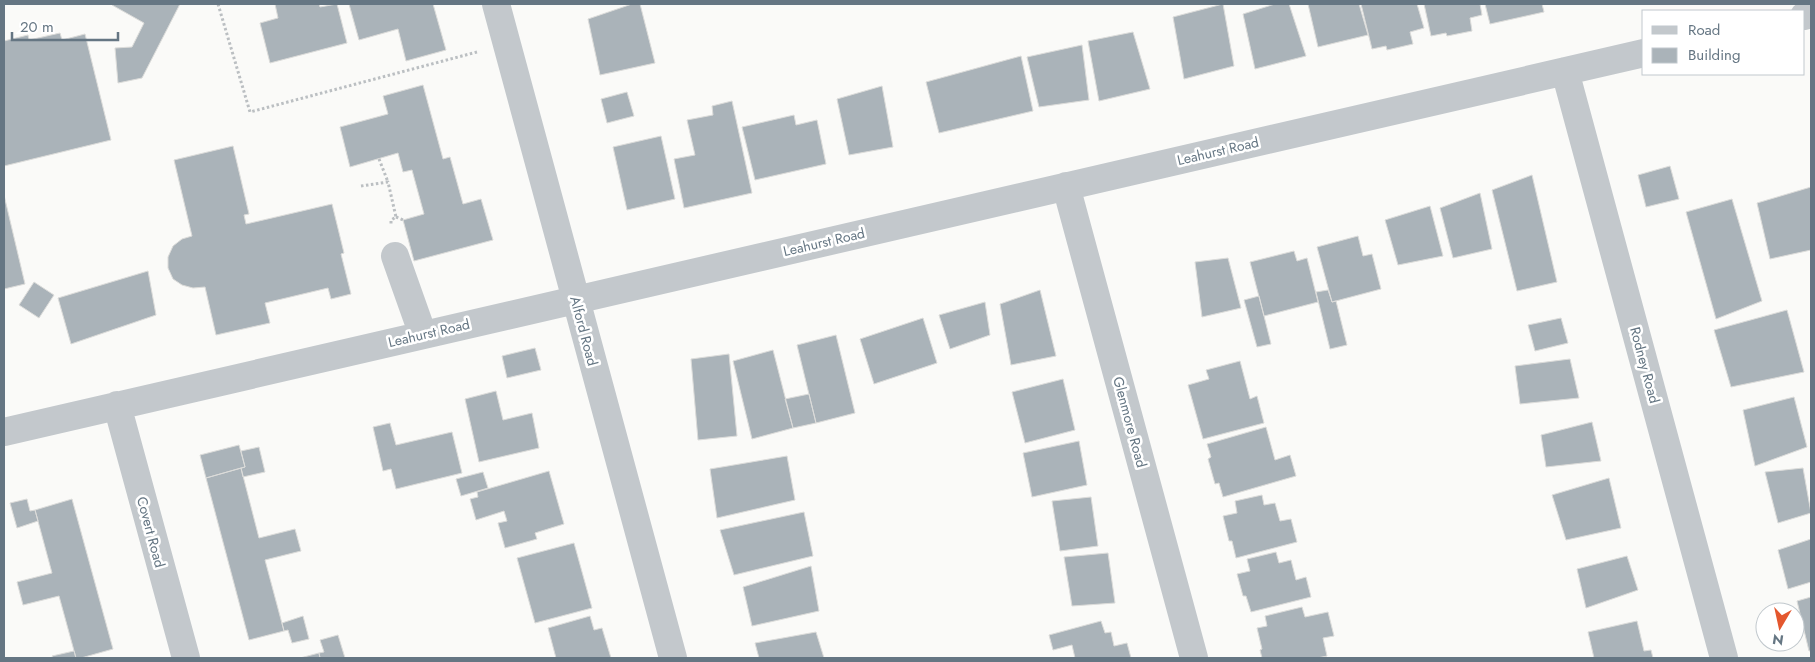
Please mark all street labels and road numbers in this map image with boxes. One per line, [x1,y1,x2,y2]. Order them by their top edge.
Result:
street label: Leahurst Road [1175,132,1261,170]
street label: Leahurst Road [781,223,867,261]
street label: Alford Road [565,294,603,368]
street label: Leahurst Road [386,314,472,352]
street label: Rodney Road [1625,325,1665,405]
street label: Glenmore Road [1108,374,1152,470]
street label: Covert Road [132,494,170,570]

